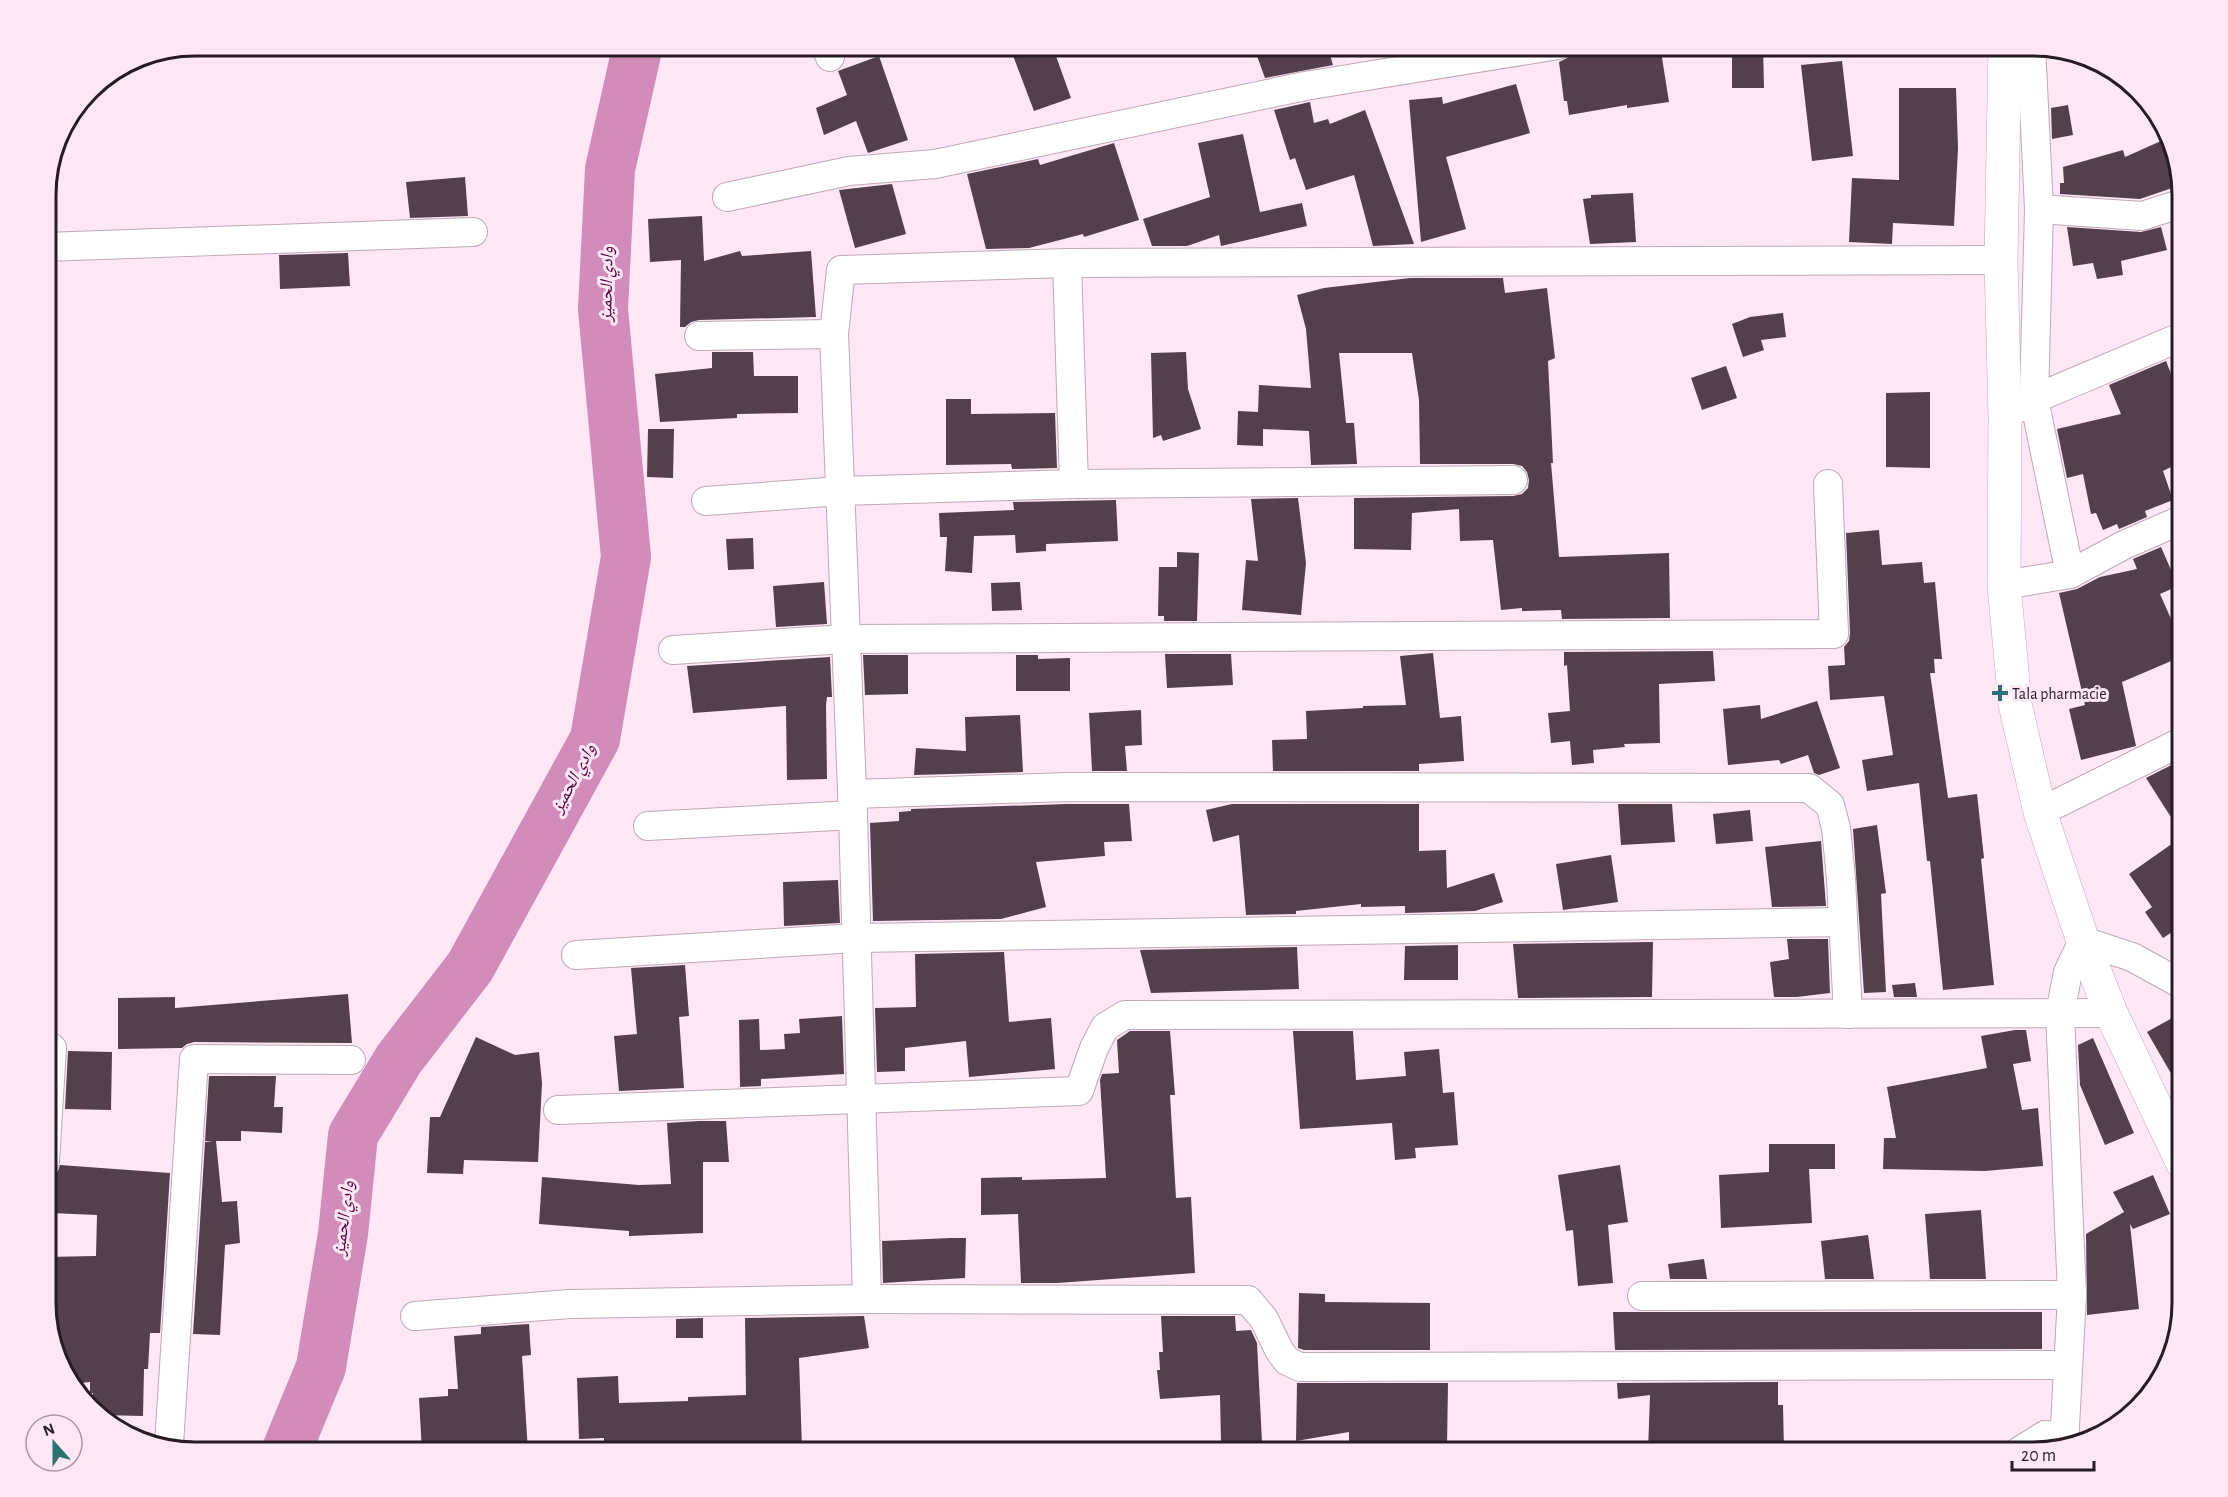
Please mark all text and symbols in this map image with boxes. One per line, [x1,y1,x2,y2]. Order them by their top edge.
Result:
water label: وادي الحميز [597,246,621,324]
marker: Tala pharmacie [1993,686,2007,700]
place label: Tala pharmacie [2012,686,2107,702]
water label: وادي الحميز [547,741,604,820]
water label: وادي الحميز [330,1179,362,1259]
north arrow [24,1413,84,1473]
text: N [41,1420,57,1439]
scale bar [2012,1434,2094,1472]
text: 20 m [2021,1447,2056,1465]

